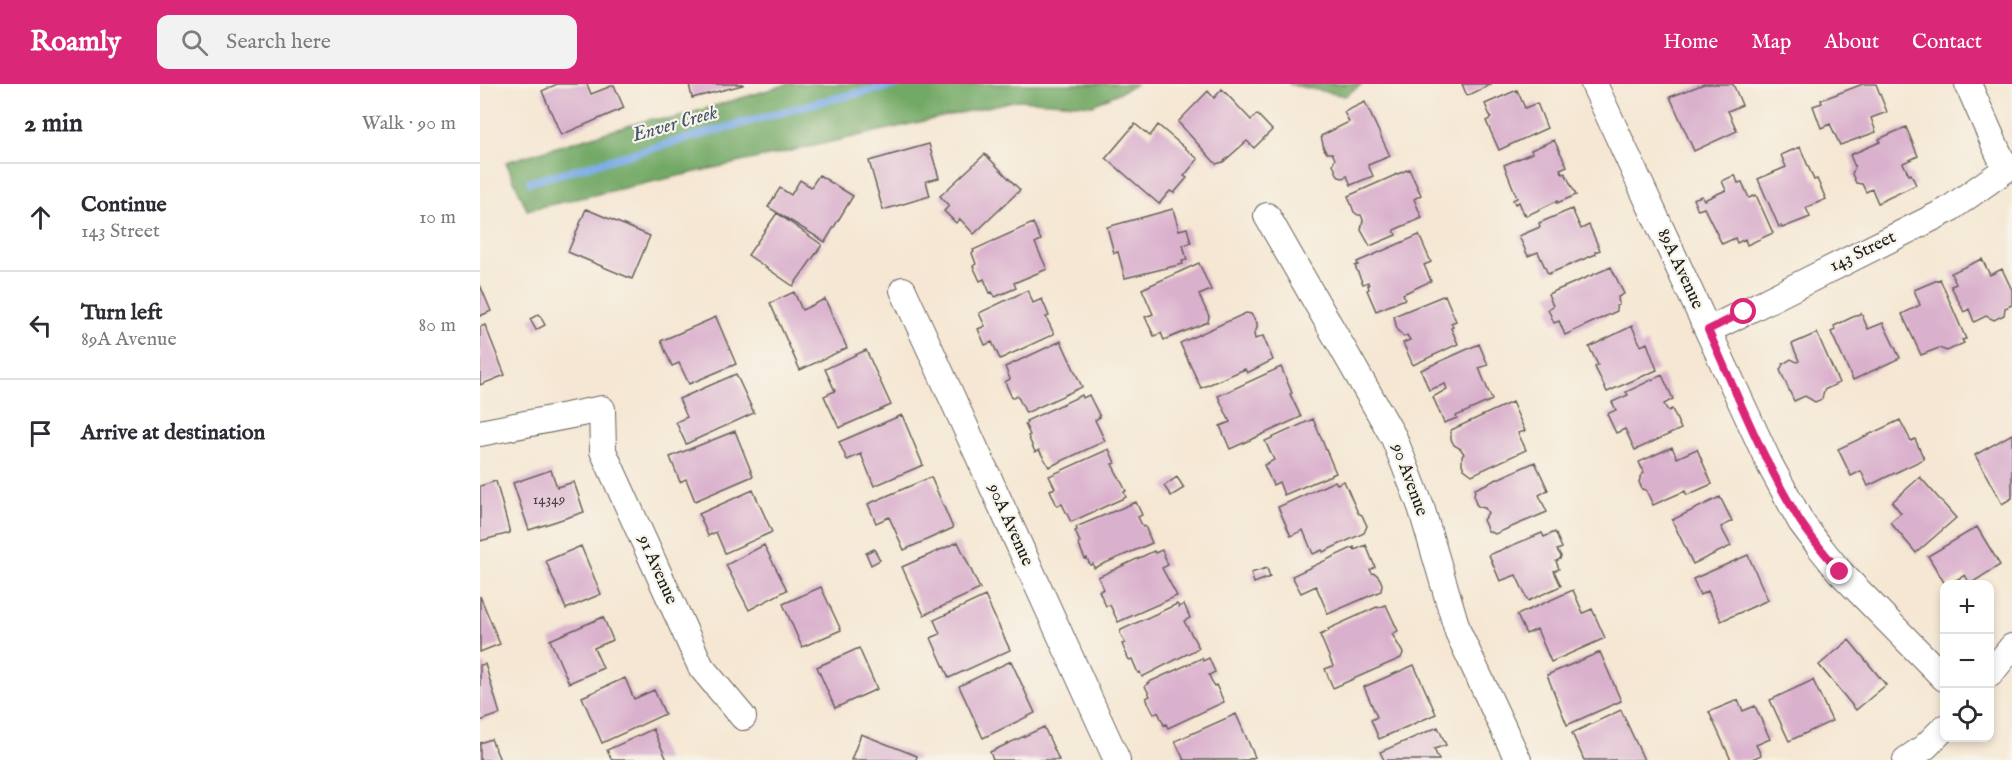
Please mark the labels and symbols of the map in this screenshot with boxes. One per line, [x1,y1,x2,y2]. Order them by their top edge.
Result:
water label: Enver Creek [629,100,720,148]
street label: 89A Avenue [1651,225,1709,313]
street label: 143 Street [1826,226,1900,278]
route start [1730,298,1756,324]
street label: 90 Avenue [1385,440,1433,519]
street label: 90A Avenue [981,479,1038,570]
house number: 14349 [533,490,565,509]
street label: 91 Avenue [631,531,682,608]
route end [1826,558,1852,584]

